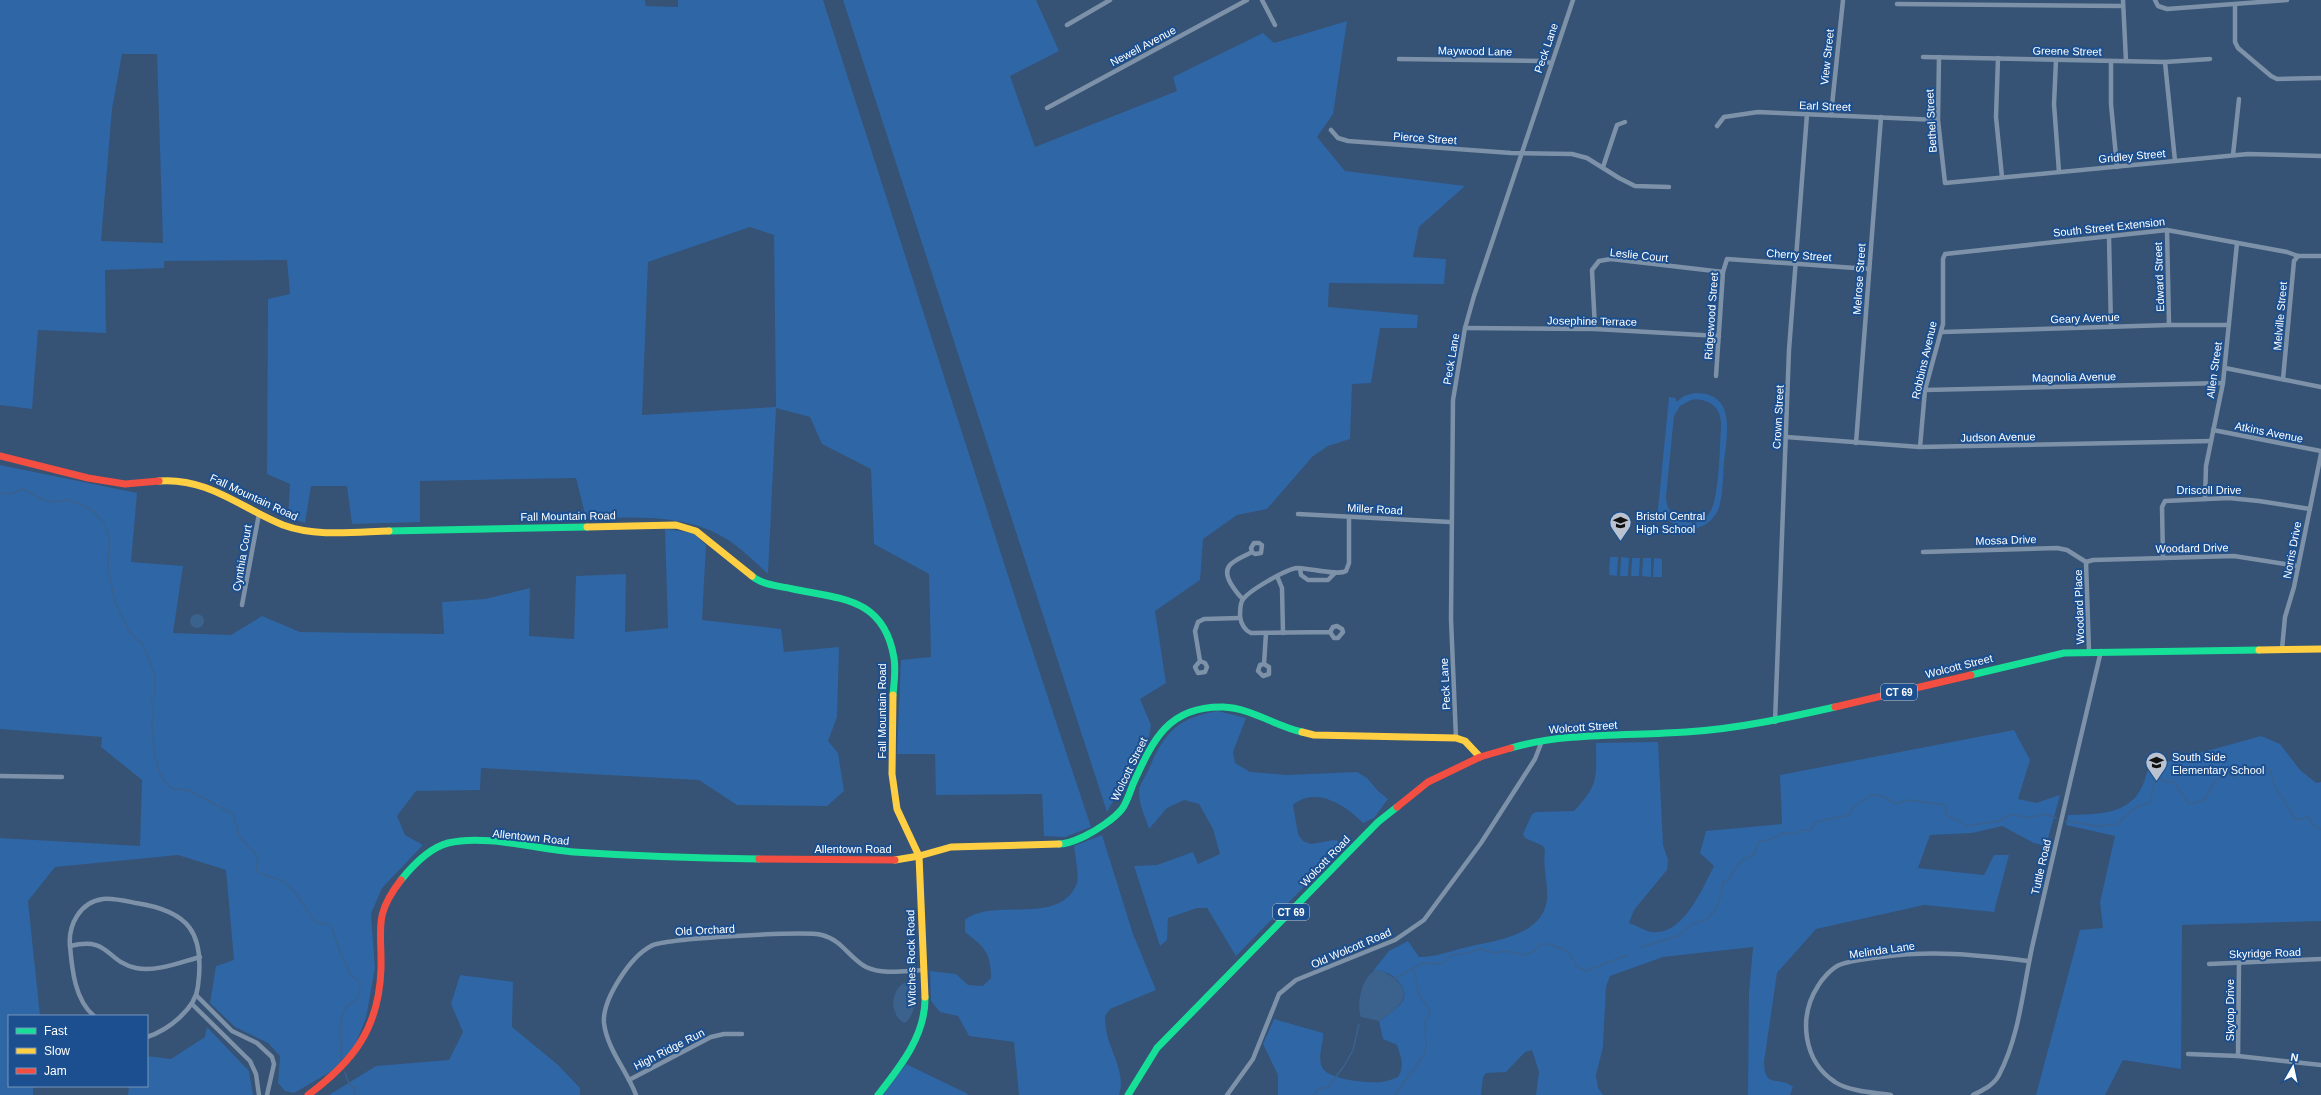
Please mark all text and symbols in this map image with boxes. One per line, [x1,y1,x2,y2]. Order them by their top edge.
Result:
street label: Peck Lane [1532,21,1560,75]
street label: Newell Avenue [1108,24,1178,68]
street label: View Street [1818,28,1836,86]
street label: Maywood Lane [1438,44,1512,58]
street label: Greene Street [2032,44,2102,58]
street label: Bethel Street [1923,89,1939,153]
street label: Earl Street [1799,99,1851,113]
street label: Pierce Street [1393,130,1457,146]
street label: Gridley Street [2098,147,2166,165]
street label: South Street Extension [2052,215,2166,239]
street label: Edward Street [2152,242,2166,312]
street label: Melrose Street [1851,243,1867,315]
street label: Leslie Court [1609,246,1669,264]
street label: Cherry Street [1766,247,1832,263]
street label: Ridgewood Street [1702,272,1720,360]
street label: Melville Street [2271,281,2289,351]
street label: Geary Avenue [2050,311,2120,325]
street label: Josephine Terrace [1547,314,1637,328]
street label: Robbins Avenue [1909,320,1939,400]
street label: Peck Lane [1441,332,1461,386]
street label: Allen Street [2204,341,2224,399]
street label: Magnolia Avenue [2032,370,2116,384]
street label: Crown Street [1770,385,1786,449]
street label: Atkins Avenue [2234,419,2304,445]
street label: Judson Avenue [1960,430,2036,444]
street label: Fall Mountain Road [208,471,300,523]
street label: Driscoll Drive [2177,484,2241,496]
street label: Miller Road [1347,502,1403,516]
street label: Fall Mountain Road [520,509,616,523]
school or university icon: Bristol Central High School [1608,509,1634,542]
place label: Bristol Central High School [1636,510,1705,535]
street label: Norris Drive [2281,520,2303,580]
street label: Cynthia Court [230,524,254,592]
street label: Mossa Drive [1975,533,2037,547]
street label: Woodard Drive [2155,541,2229,555]
street label: Woodard Place [2072,569,2086,645]
street label: Wolcott Street [1924,652,1994,680]
street label: Peck Lane [1438,658,1452,710]
street label: Fall Mountain Road [876,663,888,759]
road number: CT 69 [1881,684,1917,700]
street label: Wolcott Street [1548,719,1618,735]
street label: Wolcott Street [1109,735,1149,803]
school or university icon: South Side Elementary School [2143,750,2169,783]
place label: South Side Elementary School [2172,751,2264,776]
street label: Allentown Road [492,827,570,847]
street label: Wolcott Road [1298,833,1352,889]
street label: Tuttle Road [2029,838,2053,896]
street label: Allentown Road [814,843,892,855]
road number: CT 69 [1273,904,1309,920]
street label: Witches Rock Road [904,910,918,1006]
street label: Old Orchard [675,922,735,938]
street label: Old Wolcott Road [1309,926,1393,970]
street label: Melinda Lane [1848,939,1916,961]
street label: Skyridge Road [2229,946,2301,960]
street label: Skytop Drive [2224,979,2236,1041]
legend [8,1015,148,1087]
text: Fast [44,1024,68,1038]
street label: High Ridge Run [632,1026,706,1072]
text: Slow [44,1044,70,1058]
north arrow [2273,1047,2313,1087]
text: N [2290,1051,2299,1064]
text: Jam [44,1064,67,1078]

